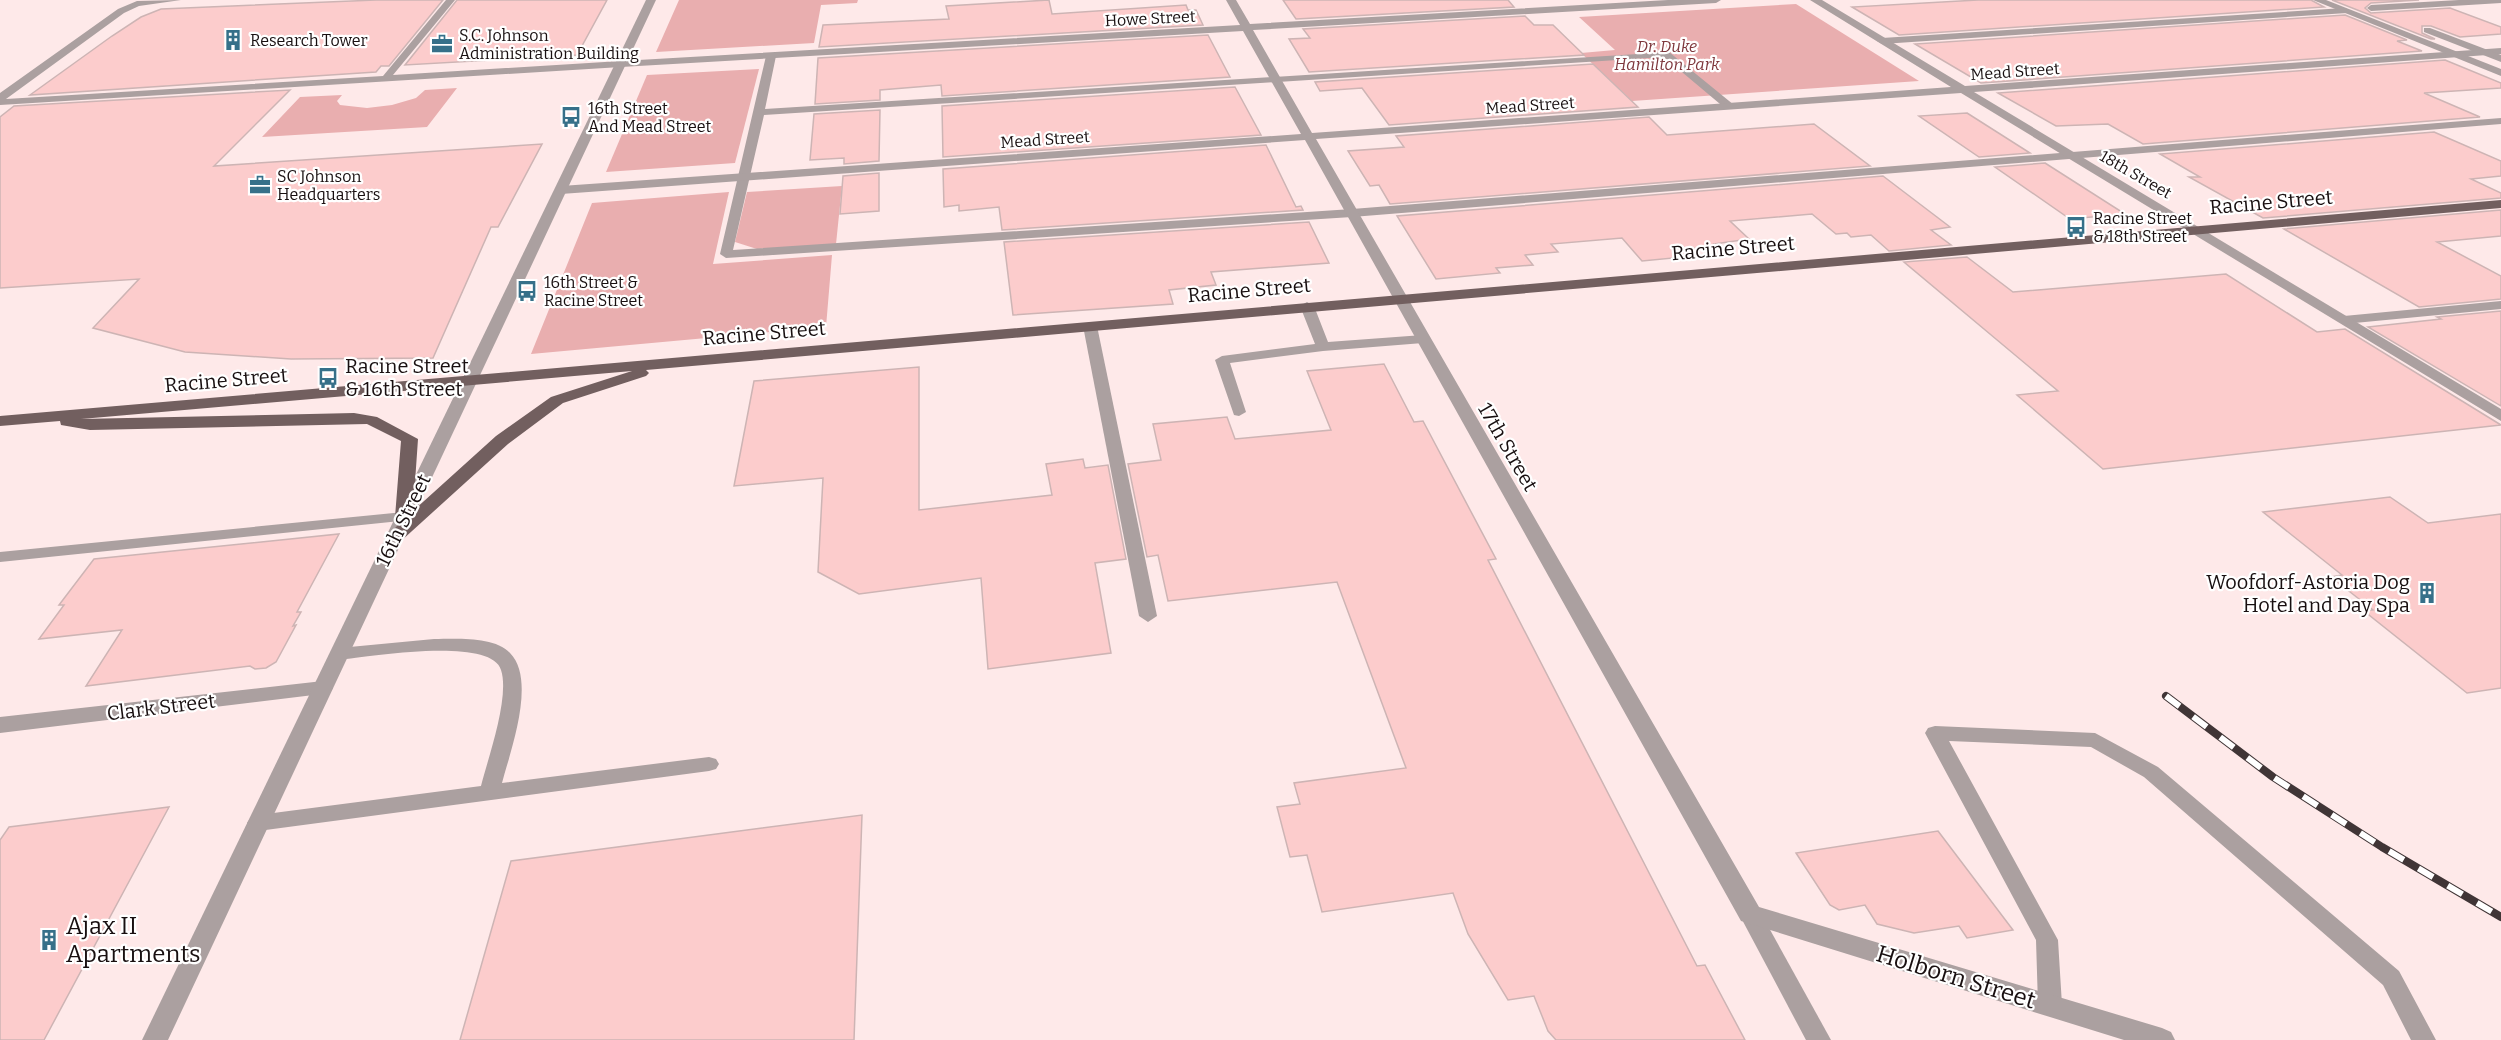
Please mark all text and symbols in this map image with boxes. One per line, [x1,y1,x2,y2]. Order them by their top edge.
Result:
street label: Howe Street [1104,7,1196,30]
place label: S.C. Johnson Administration Building [459,26,639,63]
building icon: Research Tower [221,28,245,52]
place label: Research Tower [250,31,368,50]
office icon: S.C. Johnson Administration Building [430,32,454,56]
park label: Dr. Duke Hamilton Park [1614,37,1720,74]
street label: Mead Street [1970,59,2060,84]
street label: Mead Street [1485,93,1575,118]
place label: 16th Street And Mead Street [588,99,711,136]
bus stop icon: 16th Street And Mead Street [559,105,583,129]
street label: Mead Street [1000,127,1090,152]
street label: 18th Street [2096,146,2175,203]
place label: SC Johnson Headquarters [277,167,380,204]
office icon: SC Johnson Headquarters [248,173,272,197]
street label: Racine Street [2208,185,2334,219]
place label: Racine Street & 18th Street [2093,209,2192,246]
bus stop icon: Racine Street & 18th Street [2064,215,2088,239]
street label: Racine Street [1670,231,1796,265]
place label: 16th Street & Racine Street [544,273,643,310]
street label: Racine Street [1186,273,1312,307]
bus stop icon: 16th Street & Racine Street [515,279,539,303]
street label: Racine Street [701,316,827,350]
place label: Racine Street & 16th Street [345,354,469,401]
street label: Racine Street [163,363,289,397]
bus stop icon: Racine Street & 16th Street [316,366,340,390]
street label: 17th Street [1473,399,1543,495]
street label: 16th Street [370,470,436,570]
place label: Woofdorf-Astoria Dog Hotel and Day Spa [2206,570,2410,617]
building icon: Woofdorf-Astoria Dog Hotel and Day Spa [2415,581,2439,605]
street label: Clark Street [105,688,217,726]
place label: Ajax II Apartments [66,912,200,968]
building icon: Ajax II Apartments [37,928,61,952]
street label: Holborn Street [1873,939,2039,1015]

